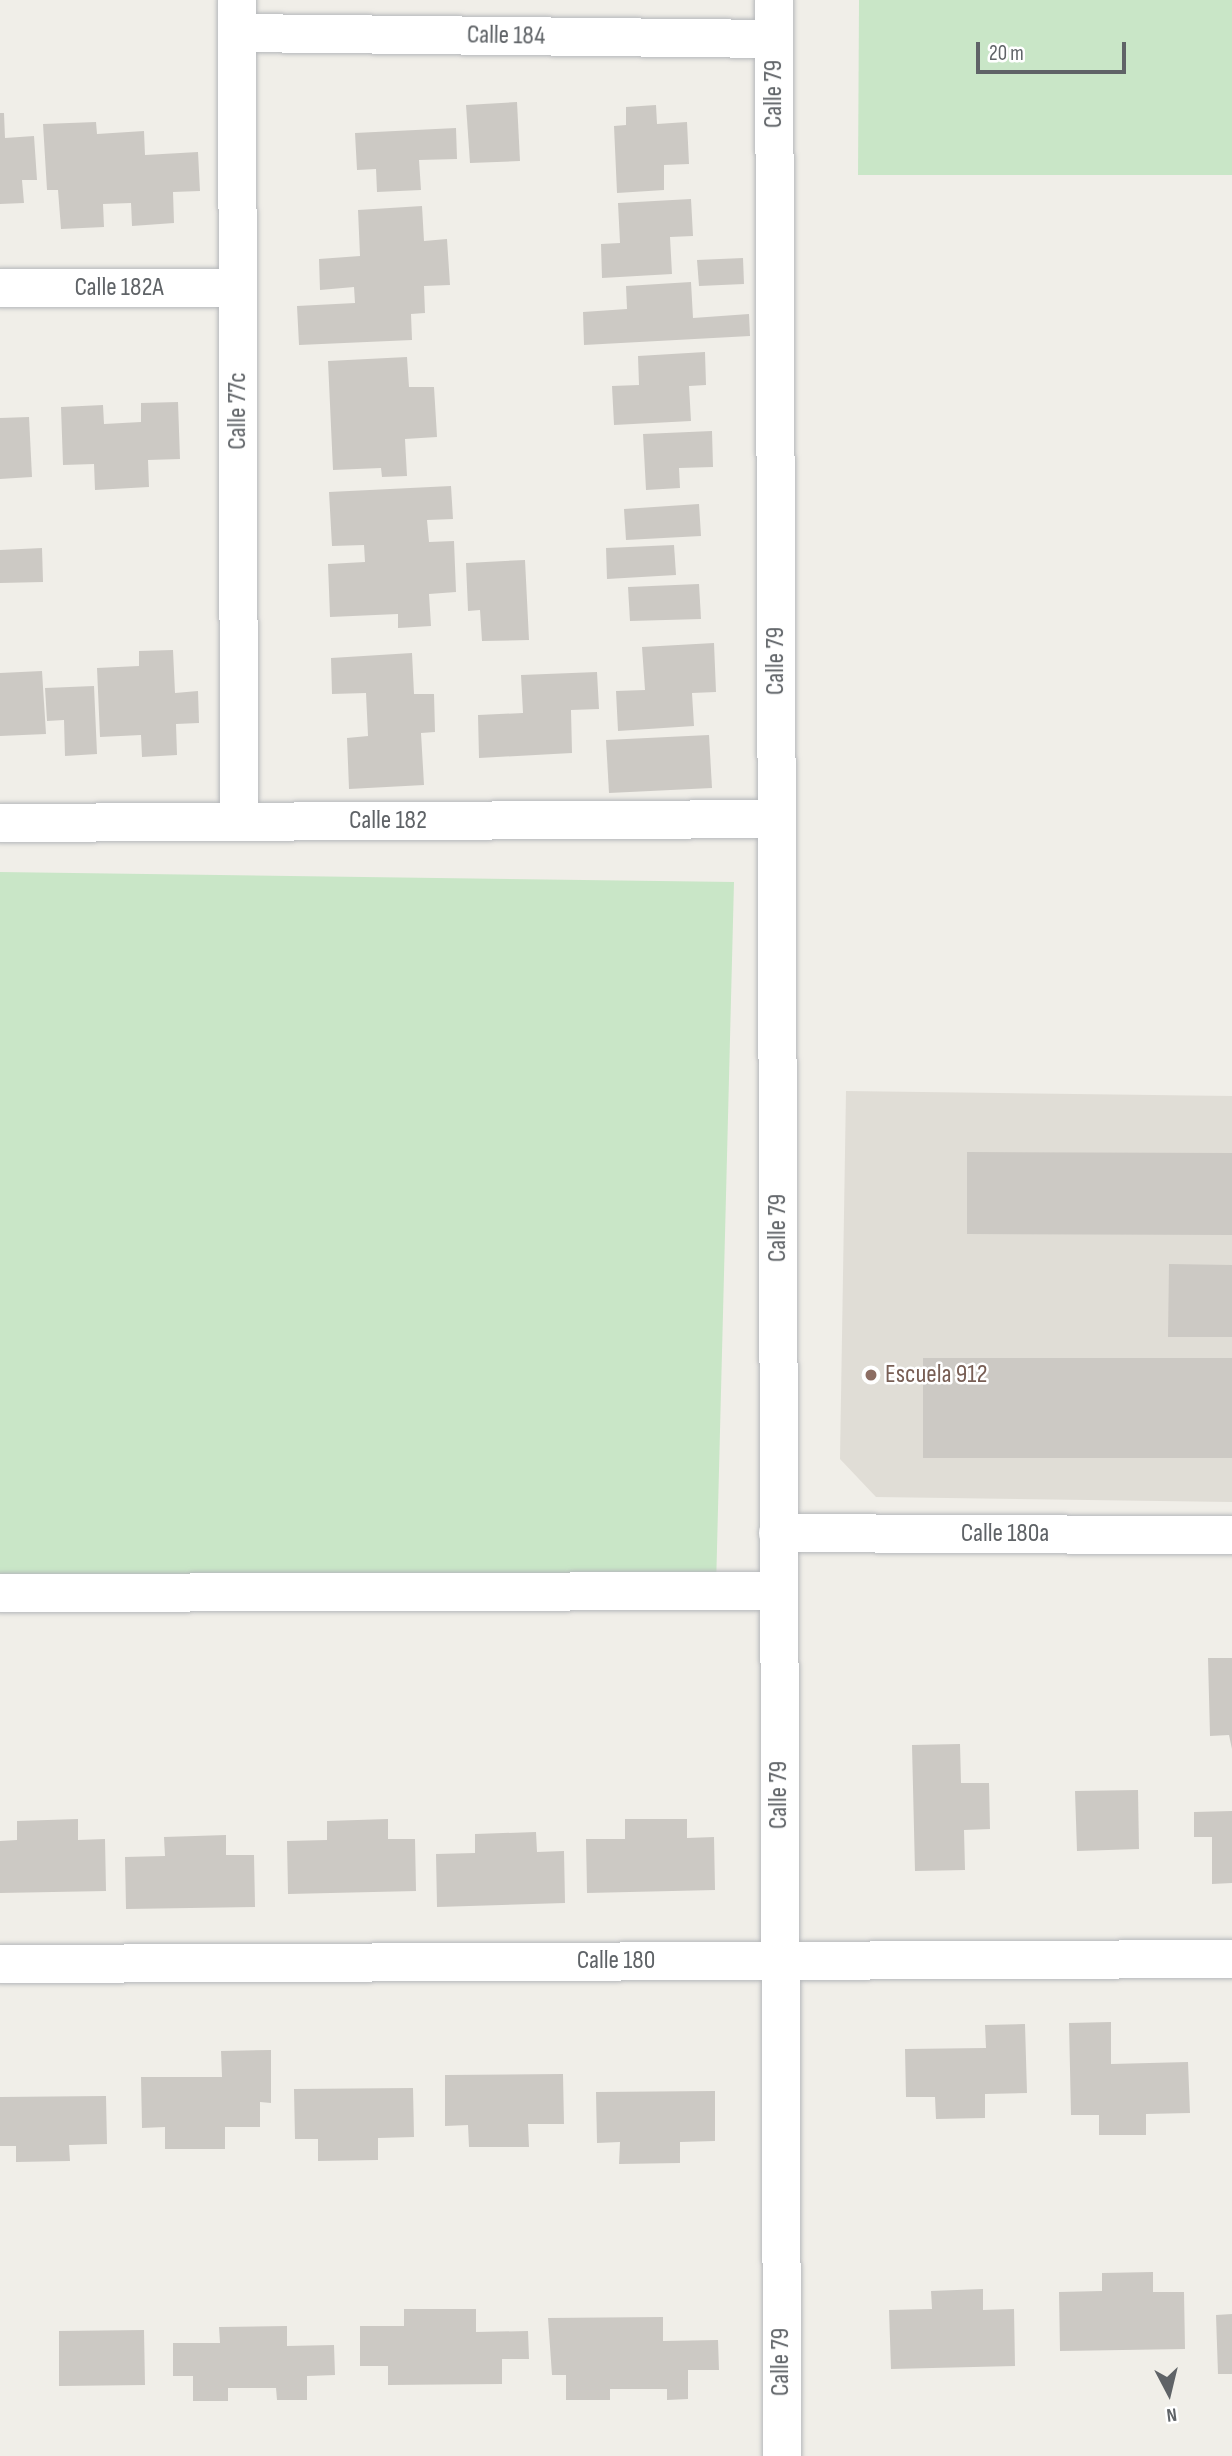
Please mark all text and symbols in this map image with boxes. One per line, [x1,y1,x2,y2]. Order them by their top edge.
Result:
street label: Calle 184 [467,20,545,52]
scale bar [980,28,1130,72]
text: 20 m [989,41,1024,66]
street label: Calle 79 [758,60,790,128]
street label: Calle 182A [74,272,164,304]
street label: Calle 77c [222,372,254,450]
street label: Calle 79 [760,627,792,695]
street label: Calle 182 [349,805,427,837]
street label: Calle 79 [762,1194,794,1262]
place label: Escuela 912 [885,1359,987,1391]
marker: Escuela 912 [863,1367,879,1383]
street label: Calle 180a [961,1518,1049,1550]
street label: Calle 79 [763,1761,795,1829]
street label: Calle 180 [577,1945,655,1977]
street label: Calle 79 [765,2328,797,2396]
north arrow [1134,2358,1204,2428]
text: N [1165,2402,1178,2426]

